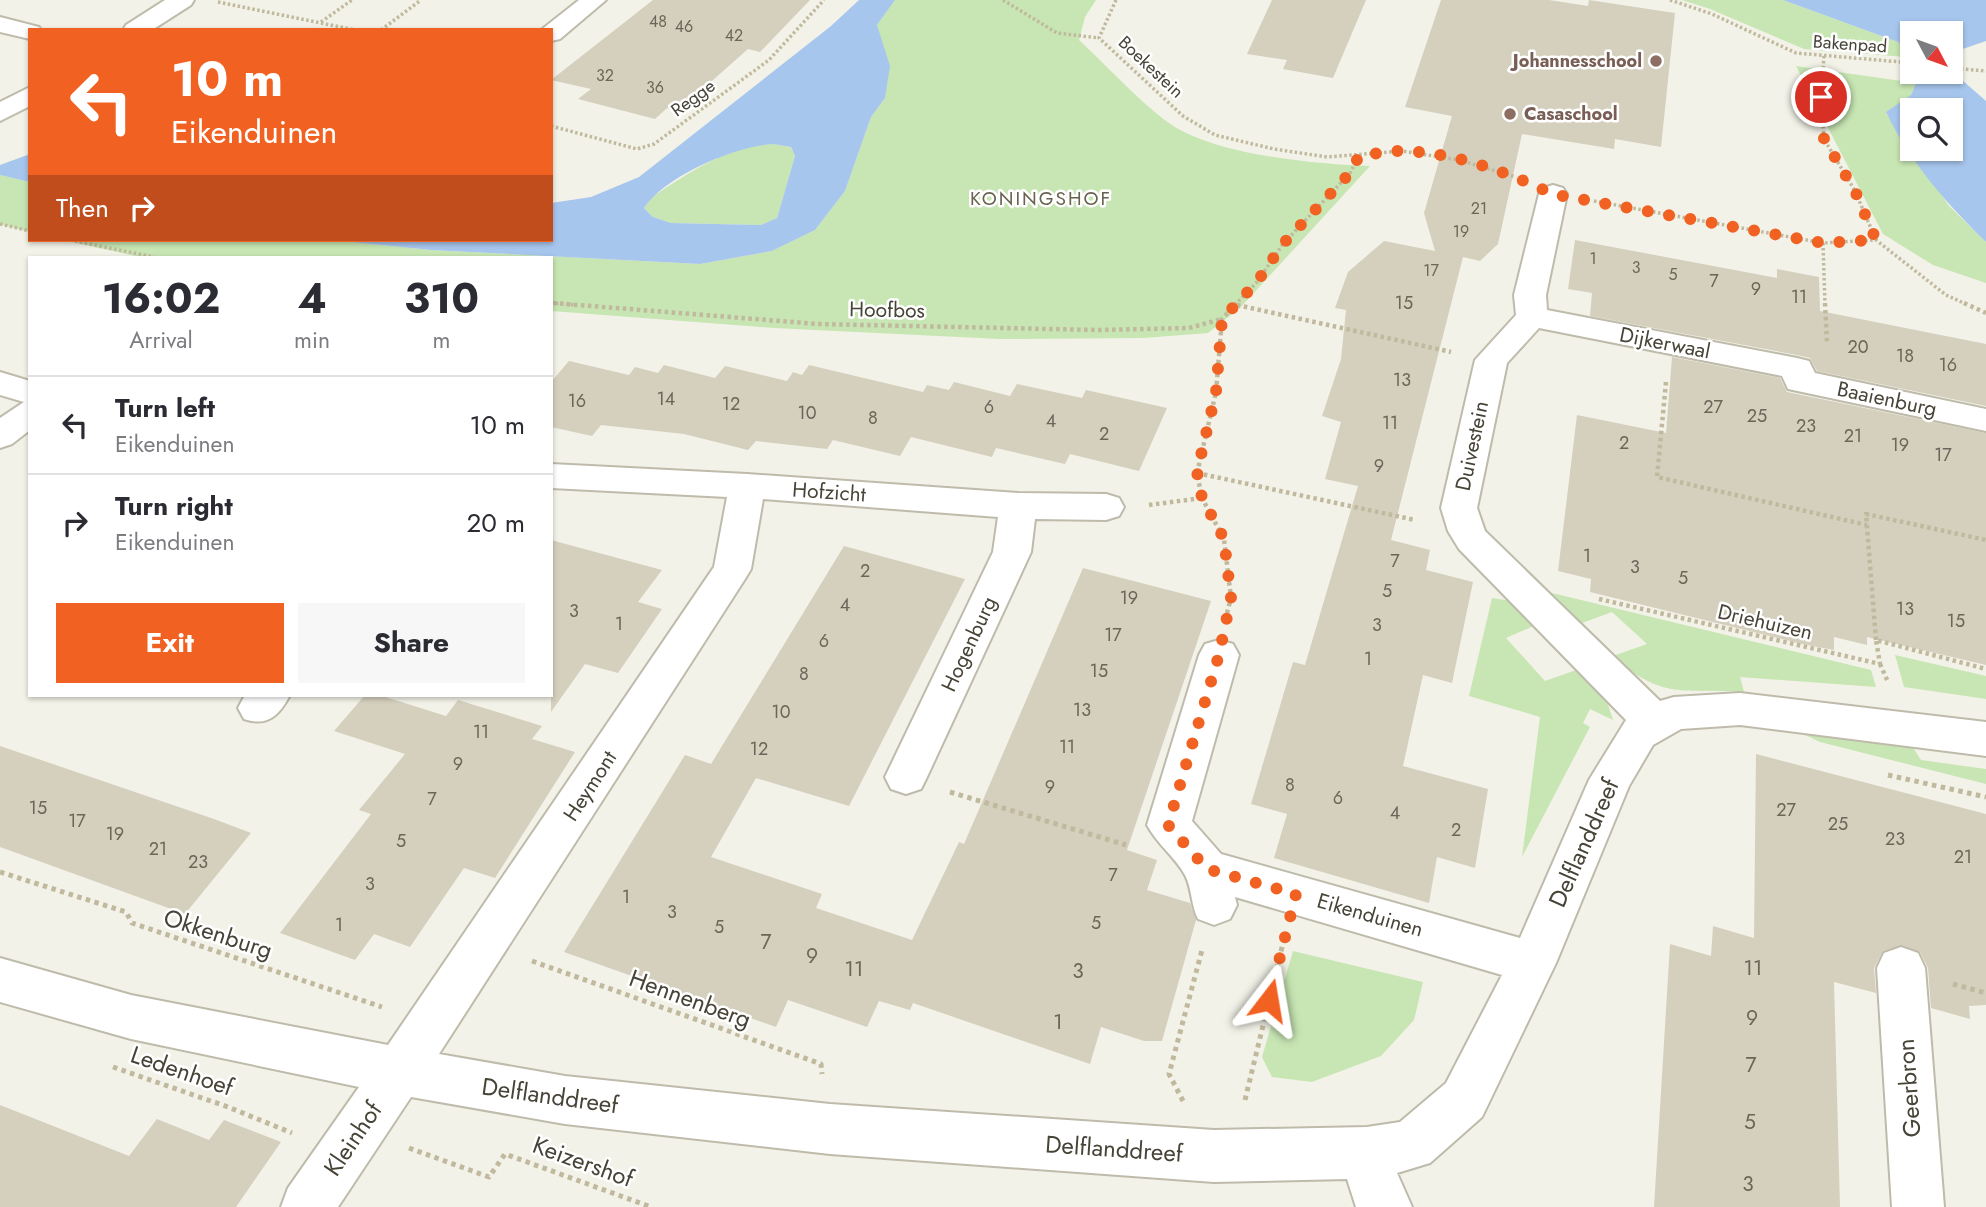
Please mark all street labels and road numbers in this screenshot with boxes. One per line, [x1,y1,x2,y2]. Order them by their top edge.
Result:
street label: Bakenpad [1812,28,1888,60]
street label: Boekestein [1112,30,1190,104]
street label: Regge [665,73,721,123]
street label: Hoofbos [849,294,925,326]
street label: Dijkerwaal [1617,320,1713,366]
street label: Baaienburg [1834,374,1940,424]
street label: Duivestein [1448,398,1496,494]
street label: Hofzicht [791,474,867,510]
street label: Hogenburg [934,591,1004,697]
street label: Driehuizen [1715,597,1815,647]
street label: Heymont [556,745,624,827]
street label: Delflanddreef [1540,772,1628,913]
street label: Eikenduinen [1313,886,1427,944]
street label: Okkenburg [159,899,277,968]
street label: Hennenberg [624,960,756,1037]
street label: Ledenhoef [126,1037,239,1105]
street label: Geerbron [1888,1038,1929,1139]
street label: Delflanddreef [480,1069,622,1123]
street label: Kleinhof [315,1094,391,1183]
street label: Delflanddreef [1044,1126,1185,1171]
street label: Keizershof [528,1127,640,1196]

